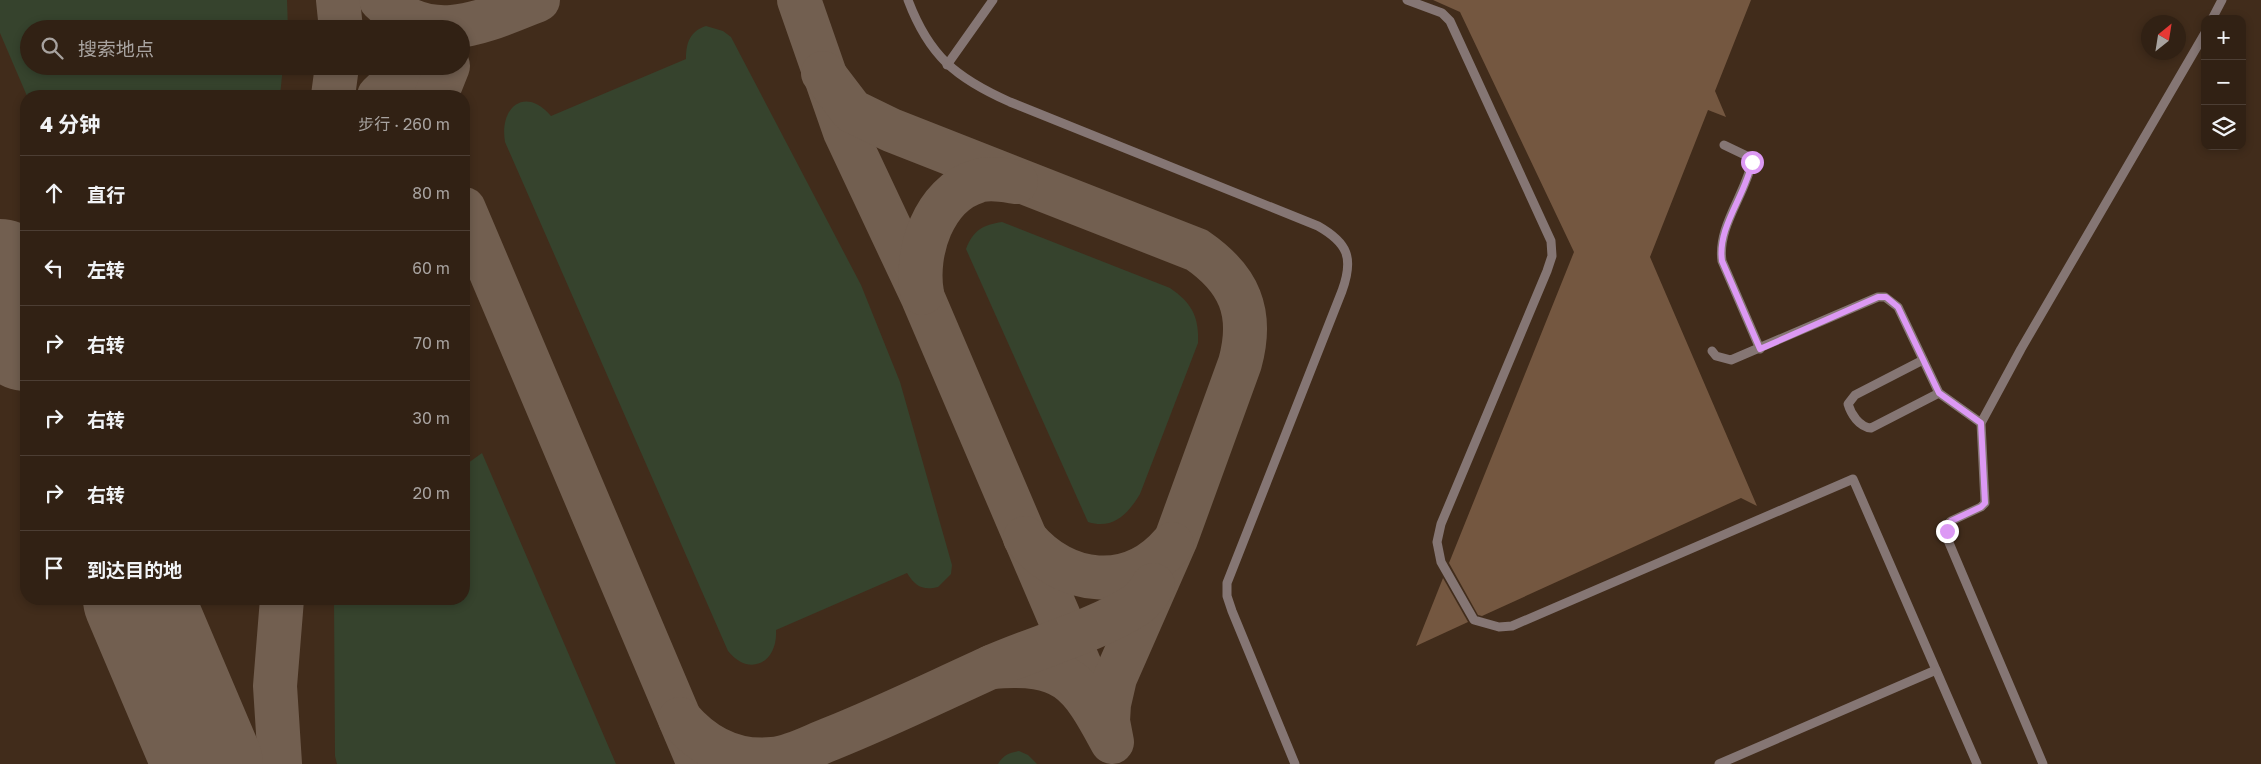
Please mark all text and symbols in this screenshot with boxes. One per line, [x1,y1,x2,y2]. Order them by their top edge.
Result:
north arrow [2141,15,2186,60]
map controls [2201,15,2246,150]
button: + [2201,15,2246,60]
search box [20,20,470,75]
icon: search [38,34,66,62]
text: 搜索地点 [78,37,154,60]
button: − [2201,60,2246,105]
button: layers [2201,105,2246,150]
text: 4 分钟 [40,111,100,137]
text: 步行 · 260 m [358,114,450,134]
route start [1741,151,1764,174]
icon: ahead [40,179,68,207]
text: 直行 [87,183,125,206]
text: 80 m [412,183,450,203]
icon: left [40,254,68,282]
text: 左转 [87,258,125,281]
text: 60 m [412,258,450,278]
icon: right [40,329,68,357]
text: 右转 [87,333,125,356]
text: 70 m [413,333,450,353]
icon: right [40,404,68,432]
text: 右转 [87,408,125,431]
text: 30 m [413,408,450,428]
icon: right [40,479,68,507]
text: 右转 [87,483,125,506]
text: 20 m [413,483,450,503]
route end [1936,520,1959,543]
icon: arrive [40,554,68,582]
text: 到达目的地 [87,558,182,581]

